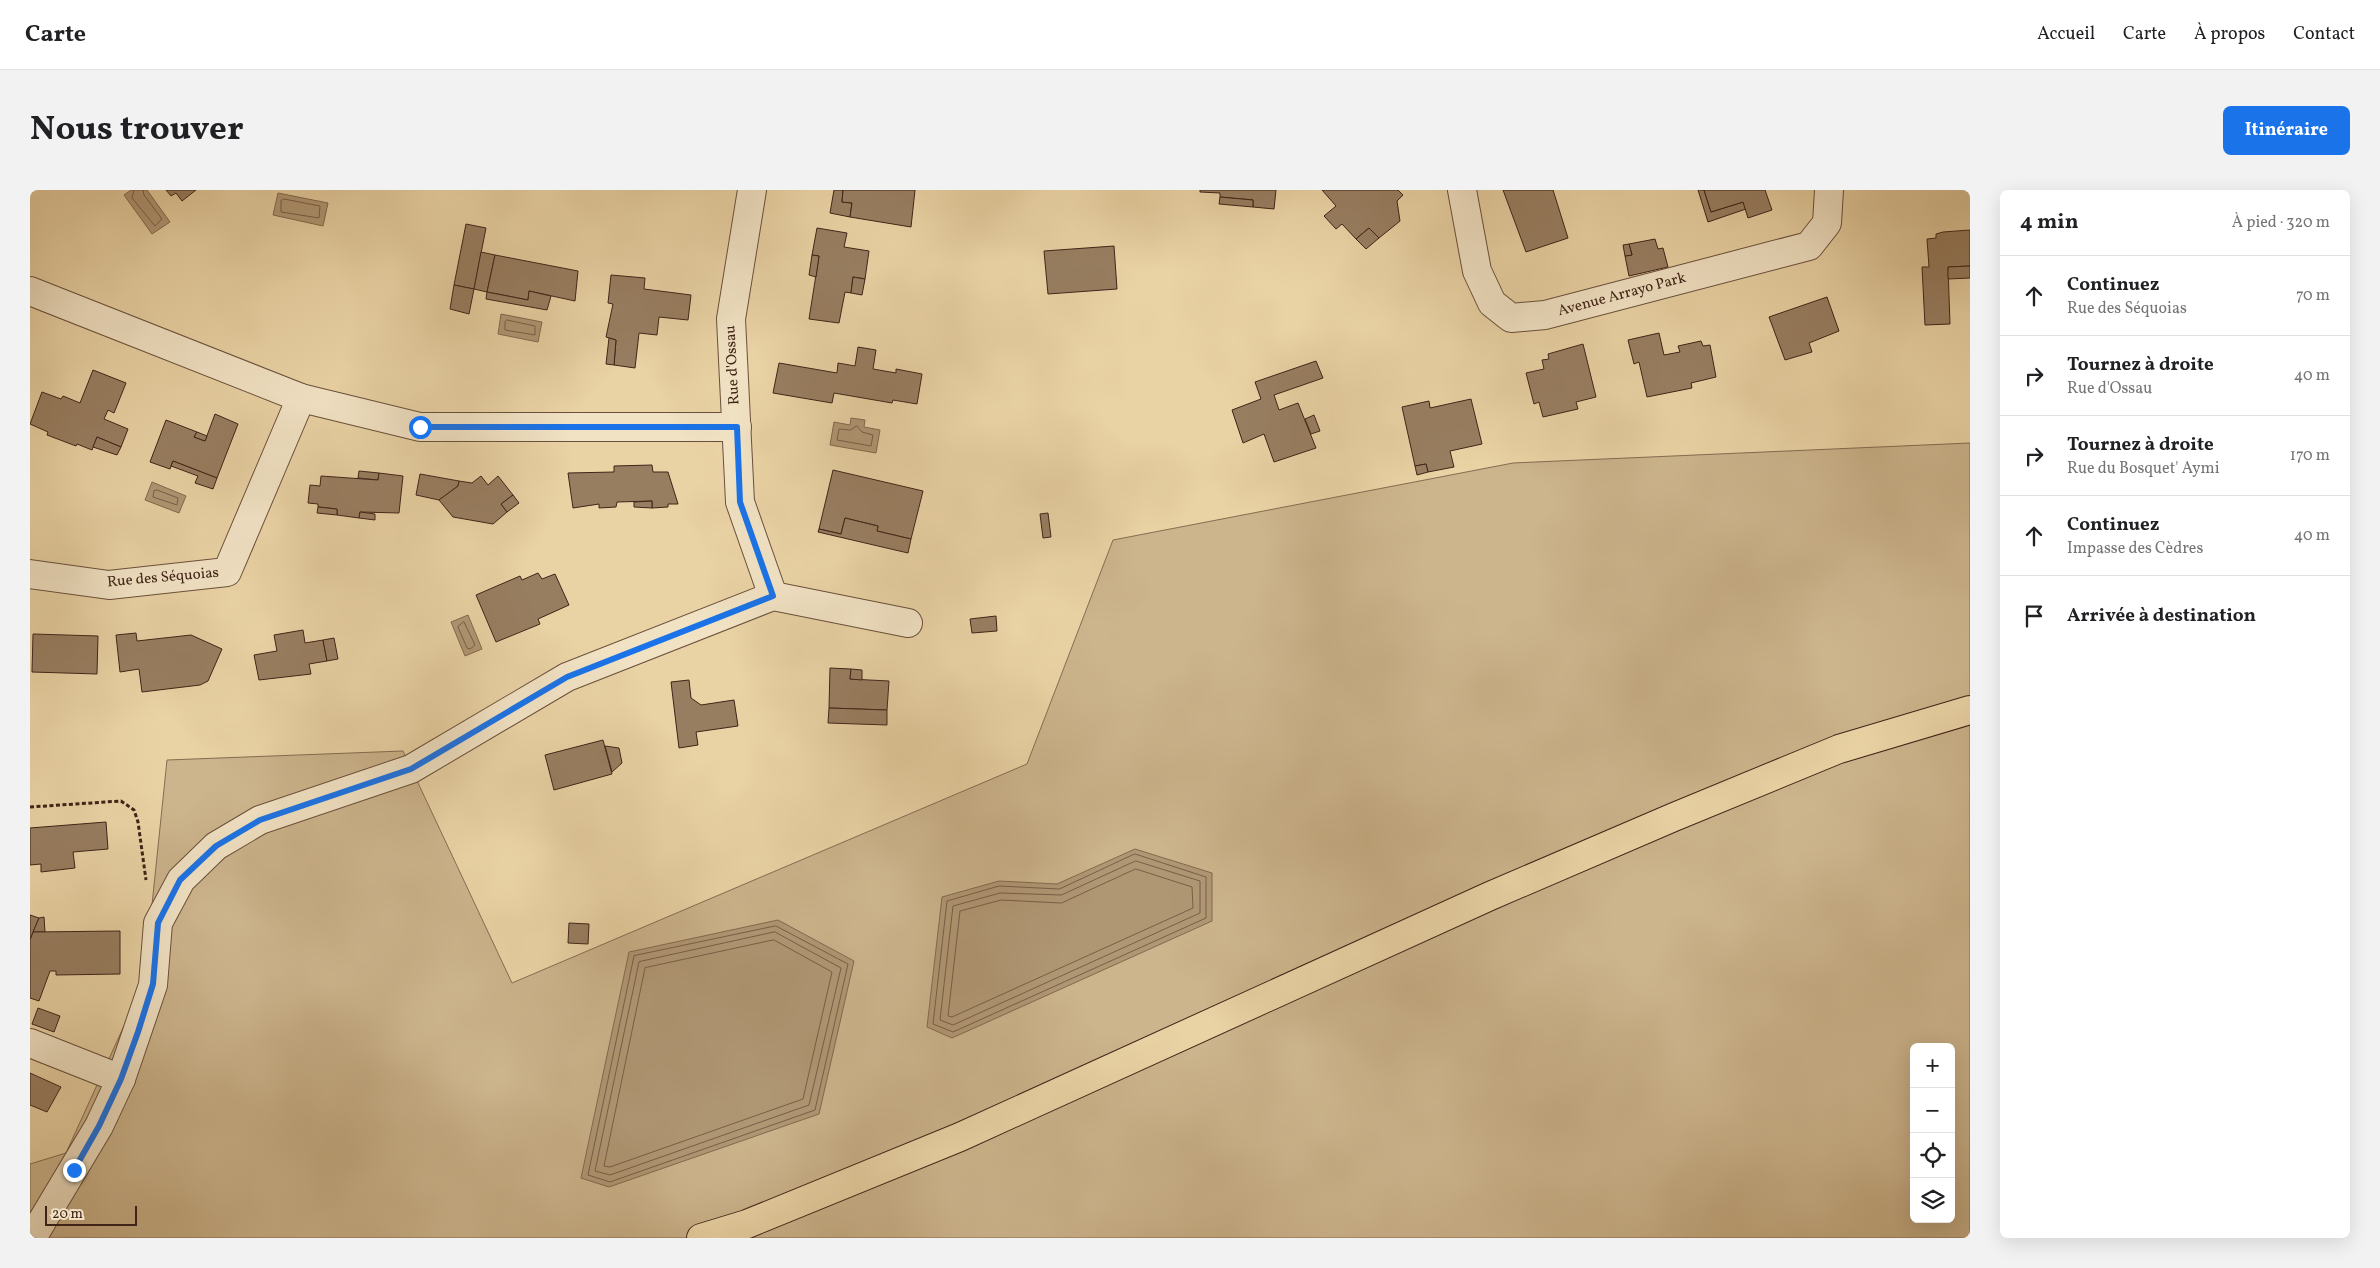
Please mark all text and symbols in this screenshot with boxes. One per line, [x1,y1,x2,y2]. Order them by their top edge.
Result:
text: Carte [25,18,86,52]
text: Accueil [2037,22,2095,47]
text: Carte [2123,22,2166,47]
text: À propos [2194,22,2265,47]
text: Contact [2293,22,2355,47]
text: Nous trouver [30,106,244,154]
button: Itinéraire [2223,106,2350,155]
text: 4 min [2020,208,2079,237]
text: À pied · 320 m [2232,212,2330,234]
street label: Avenue Arrayo Park [1556,268,1688,322]
text: Continuez [2067,272,2159,298]
icon: ahead [2020,282,2048,310]
text: 70 m [2296,285,2330,307]
text: Rue des Séquoias [2067,298,2187,320]
street label: Rue d'Ossau [720,325,746,405]
text: Tournez à droite [2067,352,2214,378]
icon: right [2020,362,2048,390]
text: 40 m [2294,365,2330,387]
text: Rue d'Ossau [2067,378,2152,400]
route start [409,416,432,439]
text: Tournez à droite [2067,432,2214,458]
icon: right [2020,442,2048,470]
text: 170 m [2290,445,2330,467]
text: Rue du Bosquet' Aymi [2067,458,2220,480]
text: Continuez [2067,512,2159,538]
icon: ahead [2020,522,2048,550]
text: 40 m [2294,525,2330,547]
text: Impasse des Cèdres [2067,538,2203,560]
street label: Rue des Séquoias [106,563,220,593]
icon: arrive [2020,602,2048,630]
text: Arrivée à destination [2067,603,2256,629]
map controls [1910,1043,1955,1223]
button: + [1910,1043,1955,1088]
button: − [1910,1088,1955,1133]
button: locate [1910,1133,1955,1178]
route end [63,1159,86,1182]
button: layers [1910,1178,1955,1223]
scale bar [45,1203,138,1226]
text: 20 m [52,1205,83,1224]

